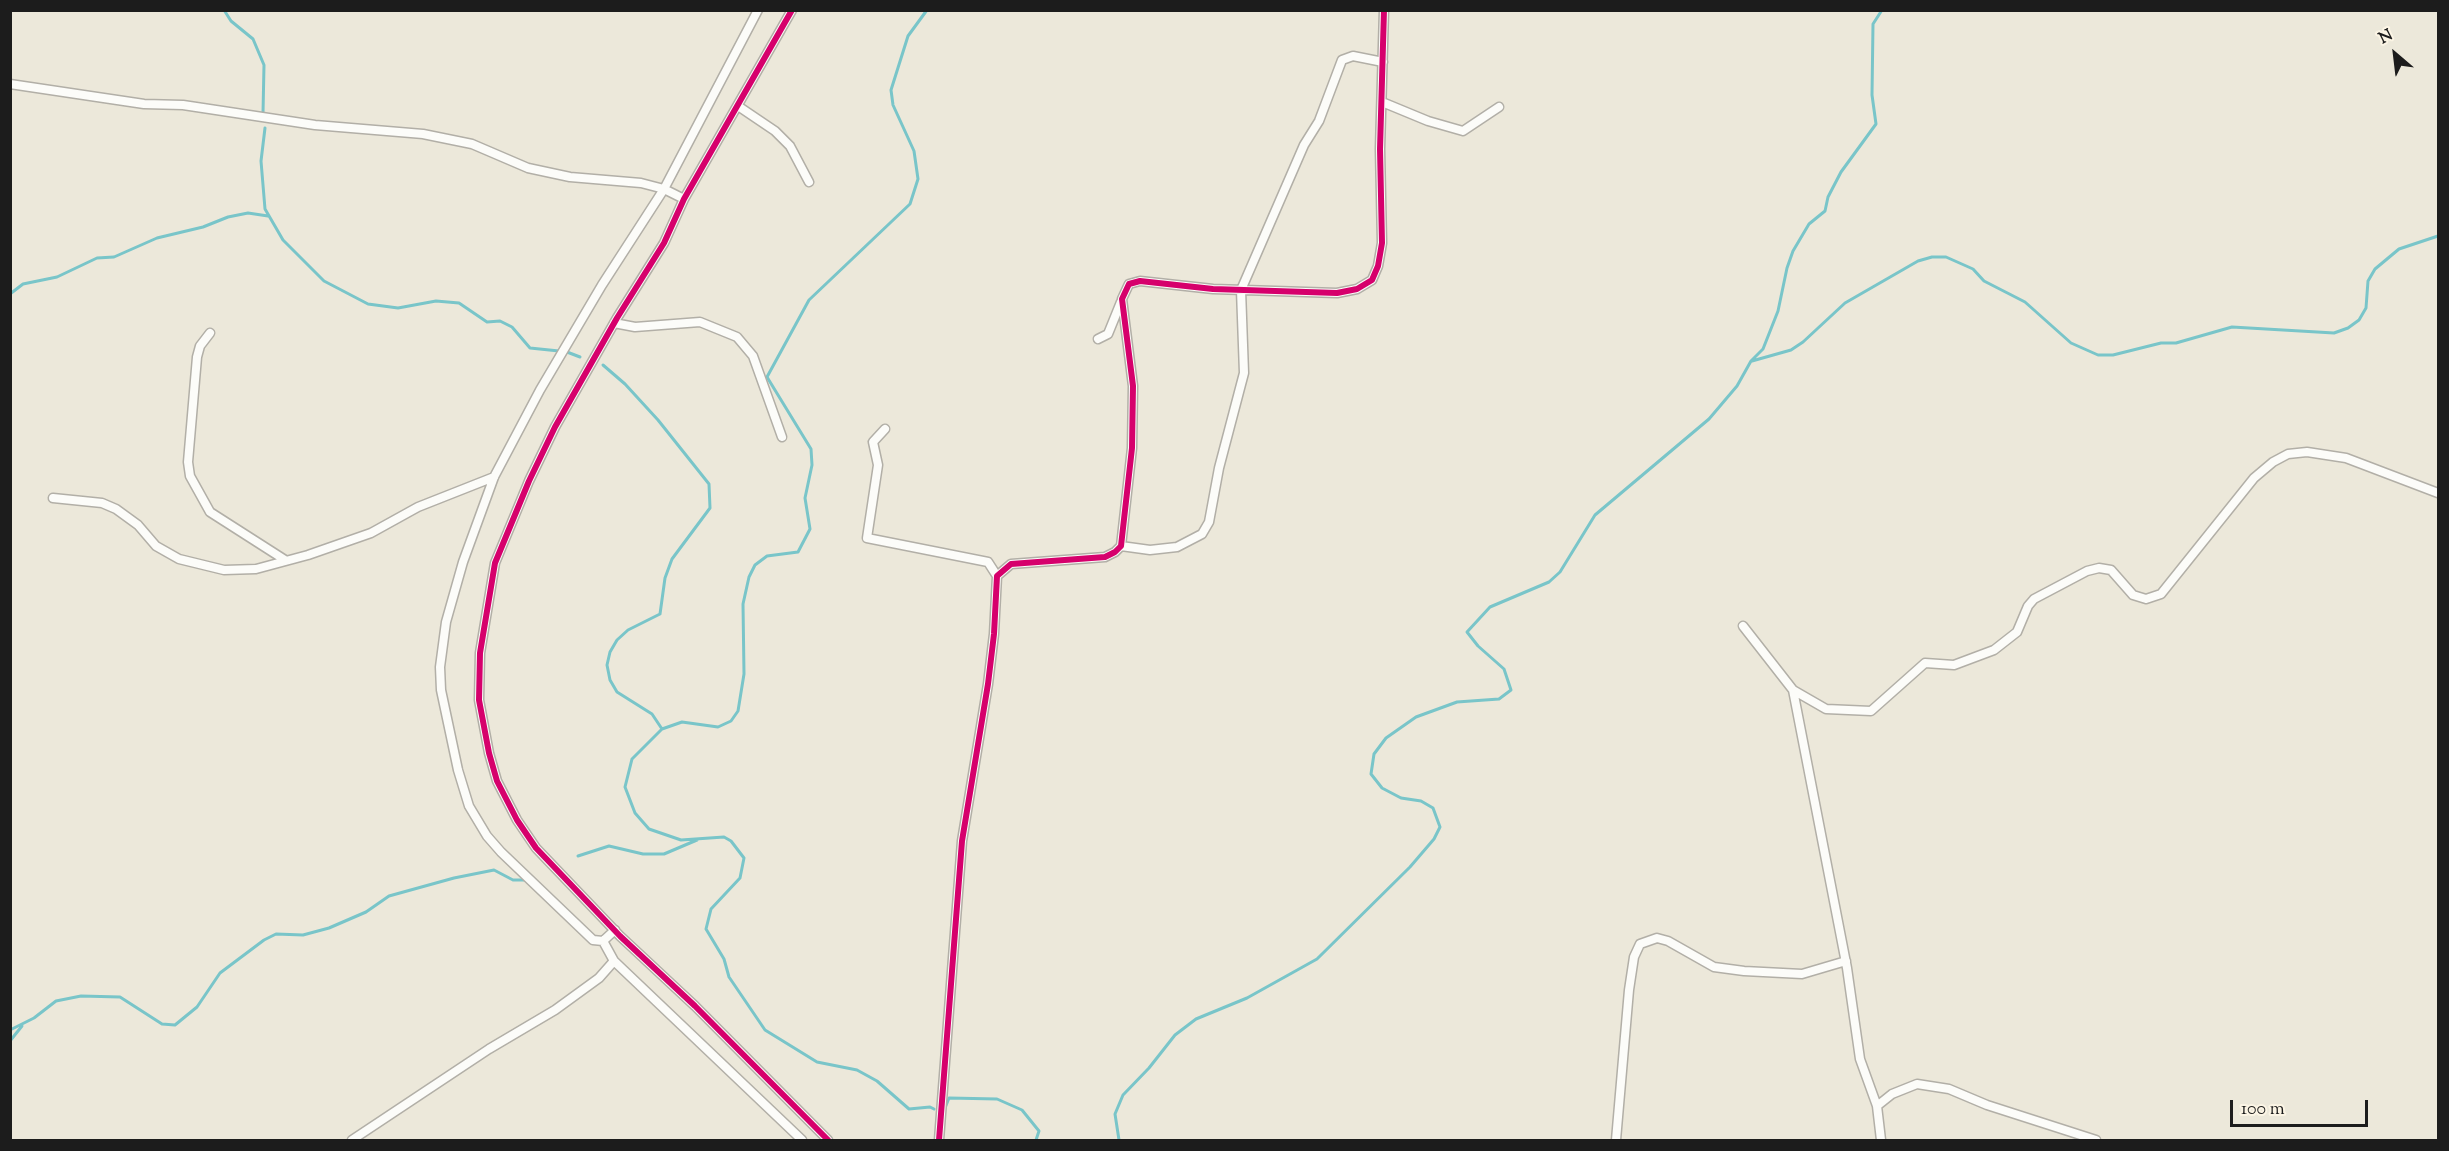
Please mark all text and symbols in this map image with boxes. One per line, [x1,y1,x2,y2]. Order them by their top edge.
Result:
north arrow [2365,24,2425,84]
text: N [2375,25,2397,51]
scale bar [2233,1088,2371,1126]
text: 100 m [2241,1097,2285,1123]

